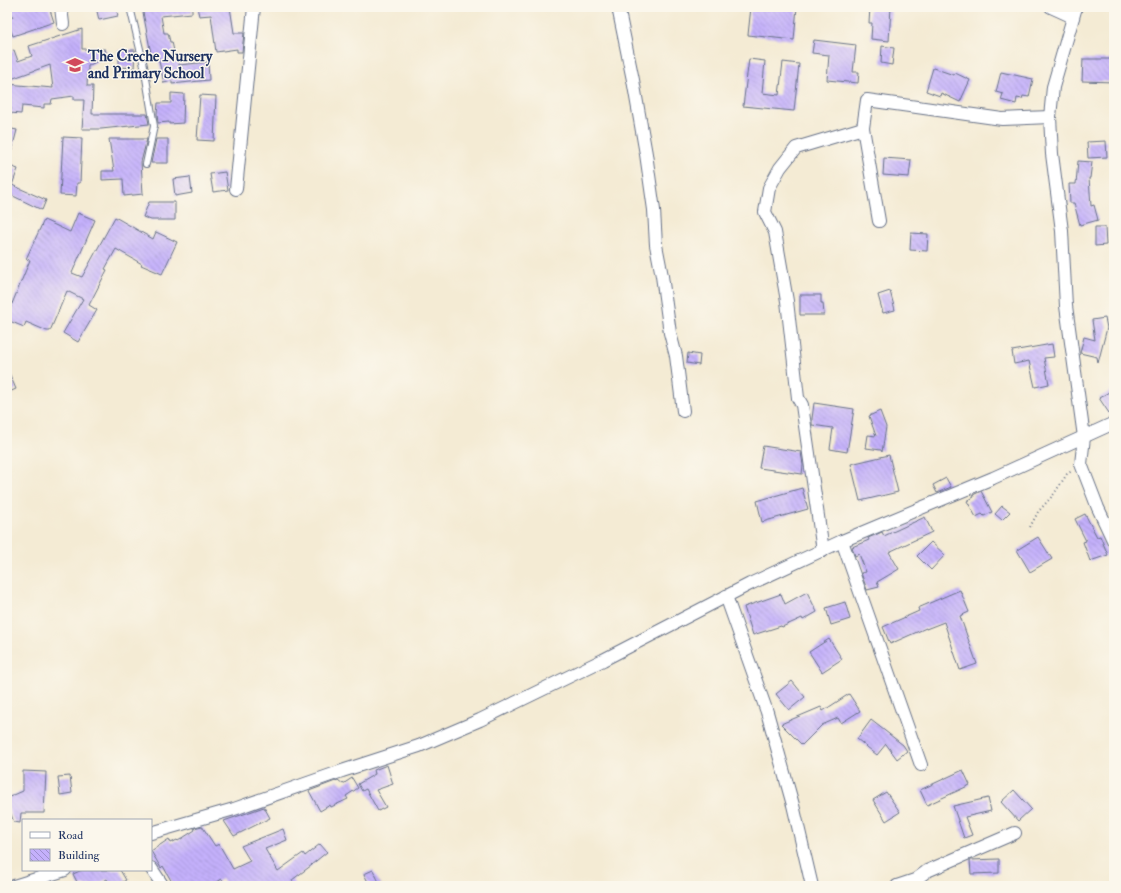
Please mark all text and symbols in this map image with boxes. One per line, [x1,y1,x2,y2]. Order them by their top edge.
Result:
place label: The Creche Nursery and Primary School [87,47,214,84]
school or university icon: The Creche Nursery and Primary School [65,55,85,75]
legend [22,819,152,871]
text: Road [58,828,83,843]
text: Building [58,848,101,863]

